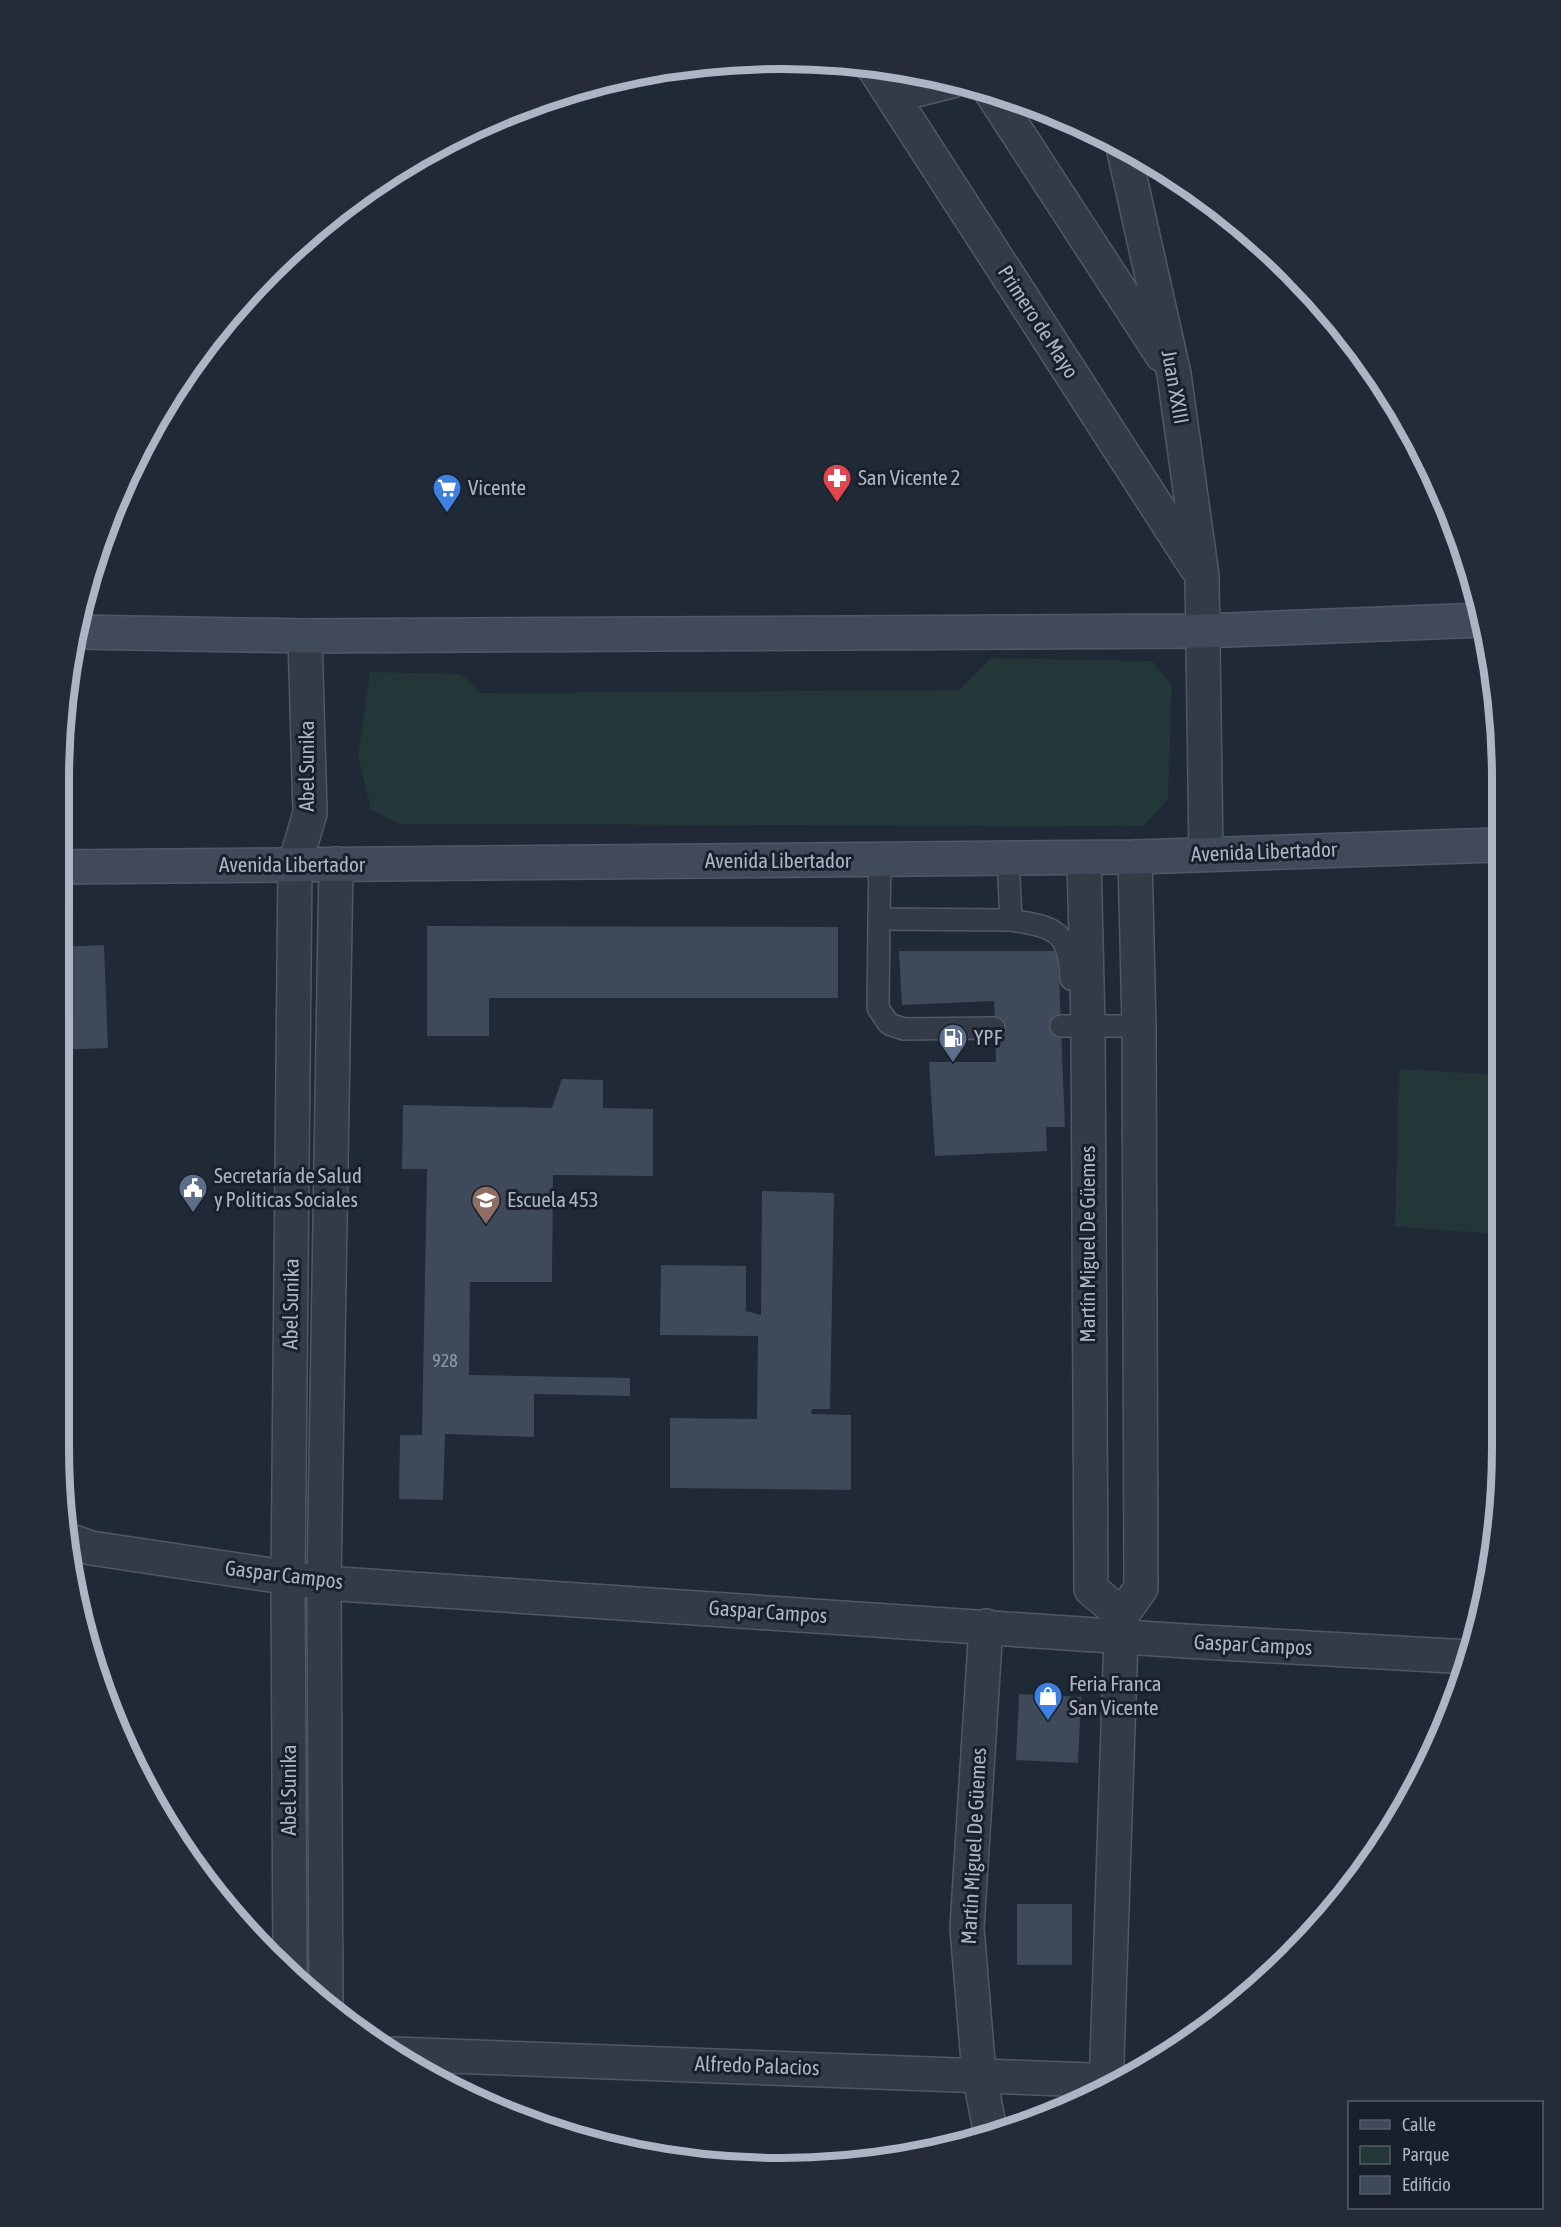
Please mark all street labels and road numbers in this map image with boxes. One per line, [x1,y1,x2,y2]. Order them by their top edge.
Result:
street label: Primero de Mayo [994,261,1084,382]
street label: Juan XXIII [1158,348,1194,426]
street label: Abel Sunika [294,720,318,812]
street label: Avenida Libertador [1191,836,1338,866]
street label: Avenida Libertador [705,848,852,872]
street label: Avenida Libertador [219,852,366,876]
street label: Martín Miguel De Güemes [1075,1146,1099,1342]
street label: Abel Sunika [277,1258,303,1350]
street label: Gaspar Campos [224,1555,344,1593]
street label: Gaspar Campos [708,1595,828,1627]
street label: Gaspar Campos [1193,1629,1313,1659]
street label: Abel Sunika [276,1744,300,1836]
street label: Martín Miguel De Güemes [956,1747,990,1945]
street label: Alfredo Palacios [694,2051,820,2079]

